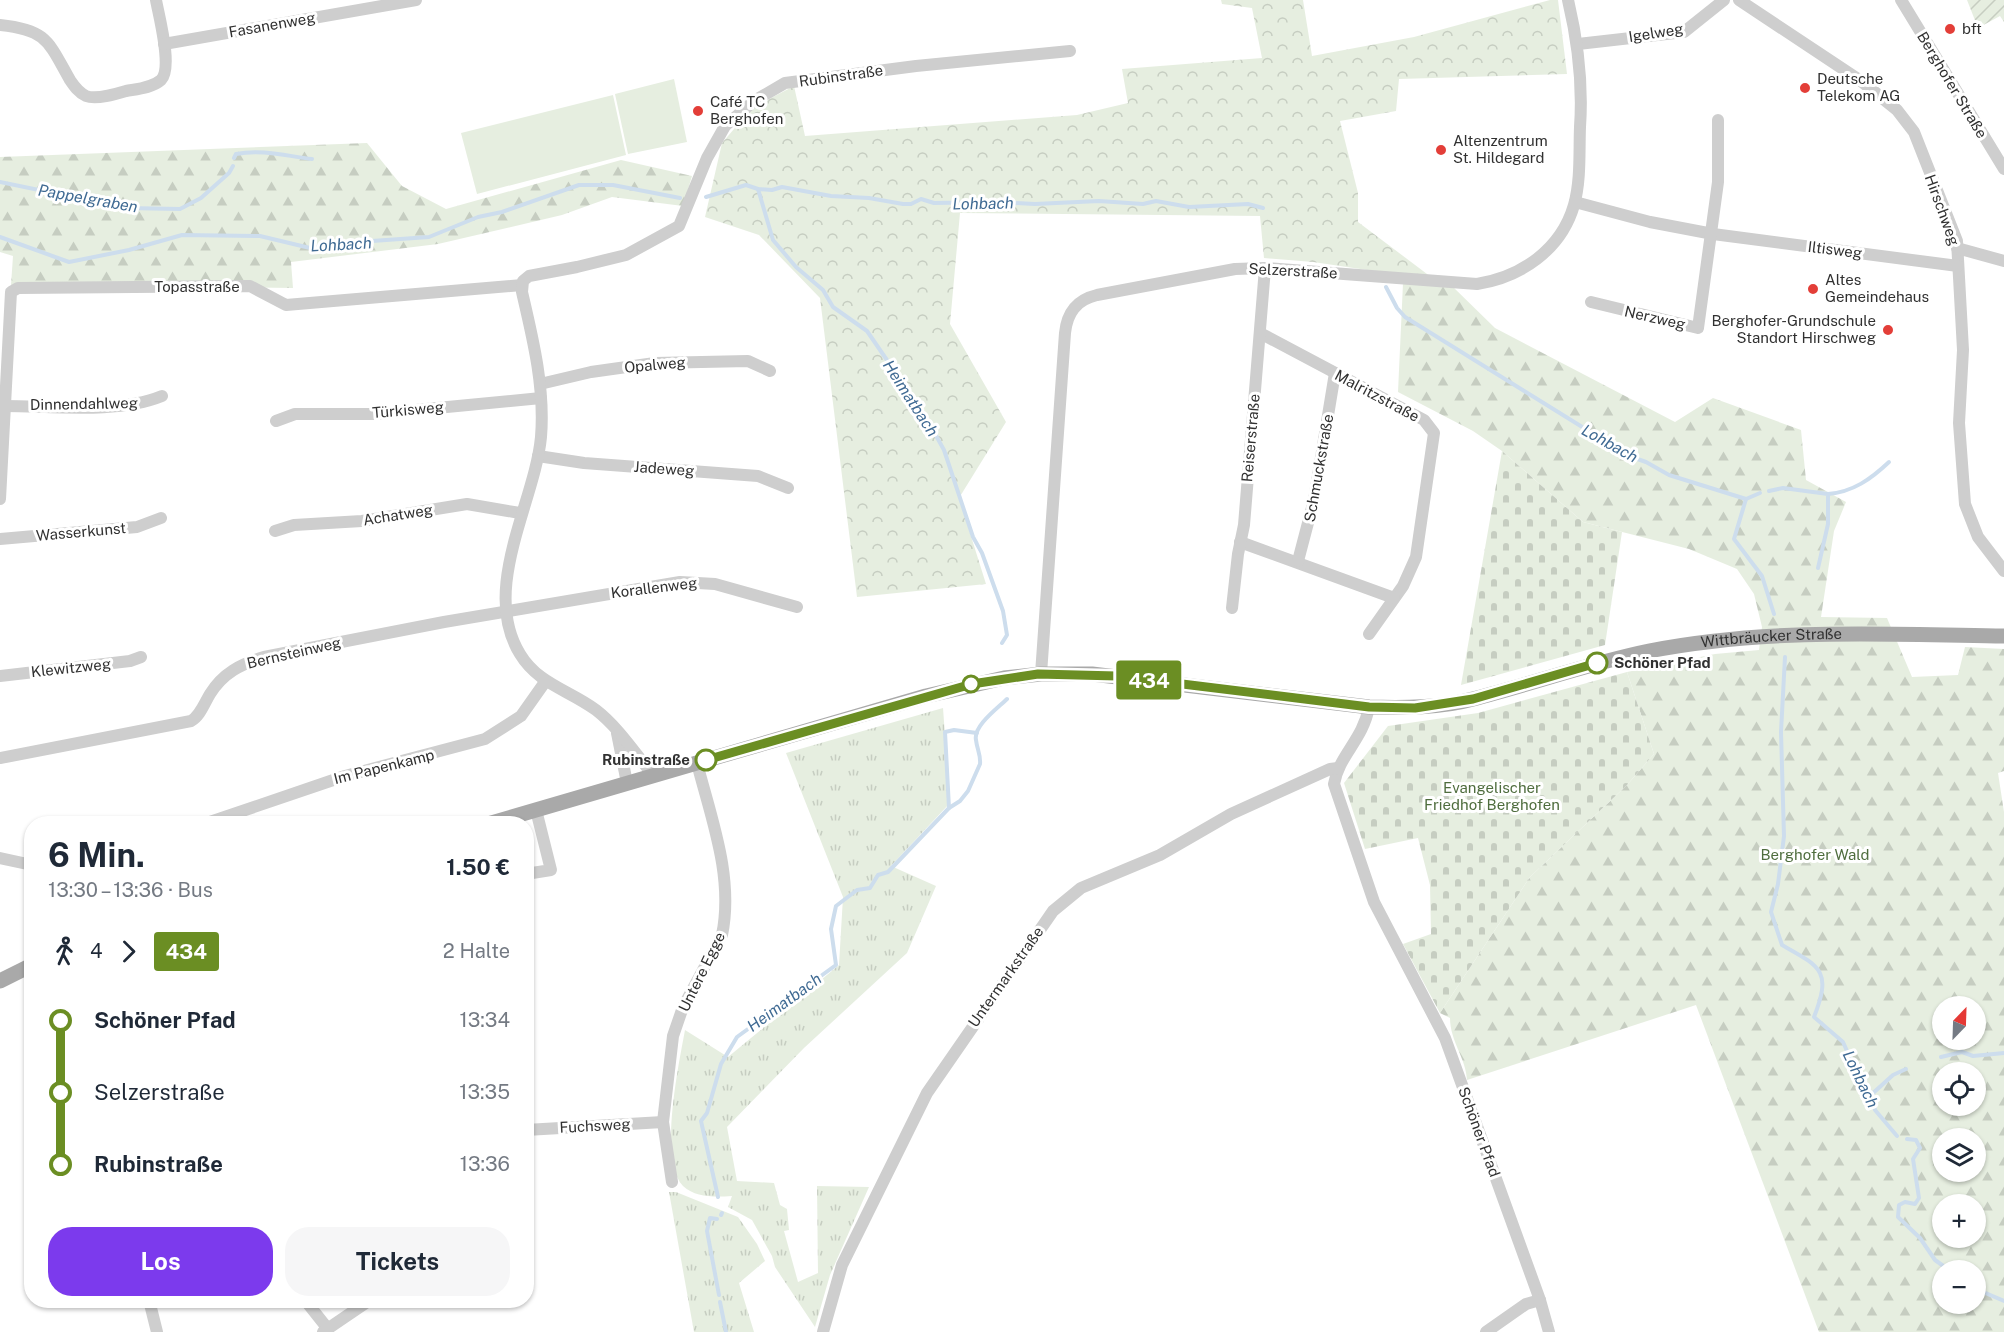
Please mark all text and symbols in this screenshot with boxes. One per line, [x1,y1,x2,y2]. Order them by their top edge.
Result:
street label: Fasanenweg [227,9,317,40]
street label: Igelweg [1627,20,1685,45]
place label: bft [1962,20,1982,37]
marker: bft [1943,22,1957,36]
street label: Berghofer Straße [1914,28,1991,141]
street label: Rubinstraße [798,61,884,90]
place label: Deutsche Telekom AG [1817,70,1900,104]
marker: Deutsche Telekom AG [1798,81,1812,95]
place label: Café TC Berghofen [710,93,783,127]
marker: Café TC Berghofen [691,104,705,118]
place label: Altenzentrum St. Hildegard [1453,132,1548,166]
marker: Altenzentrum St. Hildegard [1434,143,1448,157]
street label: Hirschweg [1922,172,1963,248]
water label: Pappelgraben [37,180,139,217]
water label: Lohbach [952,193,1014,214]
water label: Lohbach [310,233,372,256]
street label: Iltisweg [1807,238,1863,261]
street label: Selzerstraße [1248,260,1338,281]
place label: Altes Gemeindehaus [1825,271,1929,305]
street label: Topasstraße [154,278,240,295]
marker: Altes Gemeindehaus [1806,282,1820,296]
street label: Nerzweg [1623,302,1687,333]
place label: Berghofer-Grundschule Standort Hirschweg [1711,312,1876,346]
marker: Berghofer-Grundschule Standort Hirschweg [1881,323,1895,337]
street label: Opalweg [624,353,686,376]
water label: Heimatbach [879,357,942,440]
street label: Malritzstraße [1332,366,1422,425]
street label: Reiserstraße [1238,393,1263,483]
street label: Dinnendahlweg [30,394,138,413]
street label: Türkisweg [371,398,444,421]
street label: Schmuckstraße [1301,413,1336,523]
water label: Lohbach [1578,420,1641,467]
street label: Jadeweg [633,458,695,479]
street label: Achatweg [362,501,434,528]
street label: Wasserkunst [35,519,127,544]
street label: Korallenweg [610,574,698,601]
street label: Wittbräucker Straße [1700,625,1842,651]
street label: Bernsteinweg [245,633,343,672]
marker: Schöner Pfad [1586,652,1608,674]
place label: Schöner Pfad [1614,654,1711,671]
street label: Klewitzweg [30,655,112,680]
line badge: 434 [1114,660,1184,700]
text: 434 [1128,668,1170,693]
unlabelled marker [962,675,980,693]
street label: Im Papenkamp [332,746,436,787]
marker: Rubinstraße [695,749,717,771]
place label: Rubinstraße [602,751,690,768]
park label: Evangelischer Friedhof Berghofen [1424,779,1560,813]
text: 6 Min. [48,836,145,874]
park label: Berghofer Wald [1761,846,1869,863]
text: 1.50 € [446,854,510,880]
text: 13:30 – 13:36 · Bus [48,878,213,902]
street label: Untermarkstraße [965,923,1047,1030]
street label: Untere Egge [675,929,728,1014]
icon: walk [48,935,81,968]
icon: forward [112,935,145,968]
text: 4 [90,939,103,963]
text: 434 [166,939,207,964]
text: 2 Halte [443,939,510,963]
water label: Heimatbach [744,969,825,1036]
north arrow [1932,996,1986,1050]
map controls [1932,996,1986,1314]
text: Schöner Pfad [94,1007,236,1033]
text: 13:34 [460,1008,510,1032]
water label: Lohbach [1839,1048,1883,1111]
button: locate [1932,1062,1986,1116]
text: Selzerstraße [94,1079,225,1105]
text: 13:35 [459,1080,510,1104]
street label: Schöner Pfad [1455,1084,1504,1179]
street label: Fuchsweg [559,1115,631,1136]
button: layers [1932,1128,1986,1182]
text: Rubinstraße [94,1151,223,1177]
text: 13:36 [460,1152,510,1176]
button: + [1932,1194,1986,1248]
button: Los [48,1227,273,1296]
button: Tickets [285,1227,510,1296]
button: − [1932,1260,1986,1314]

